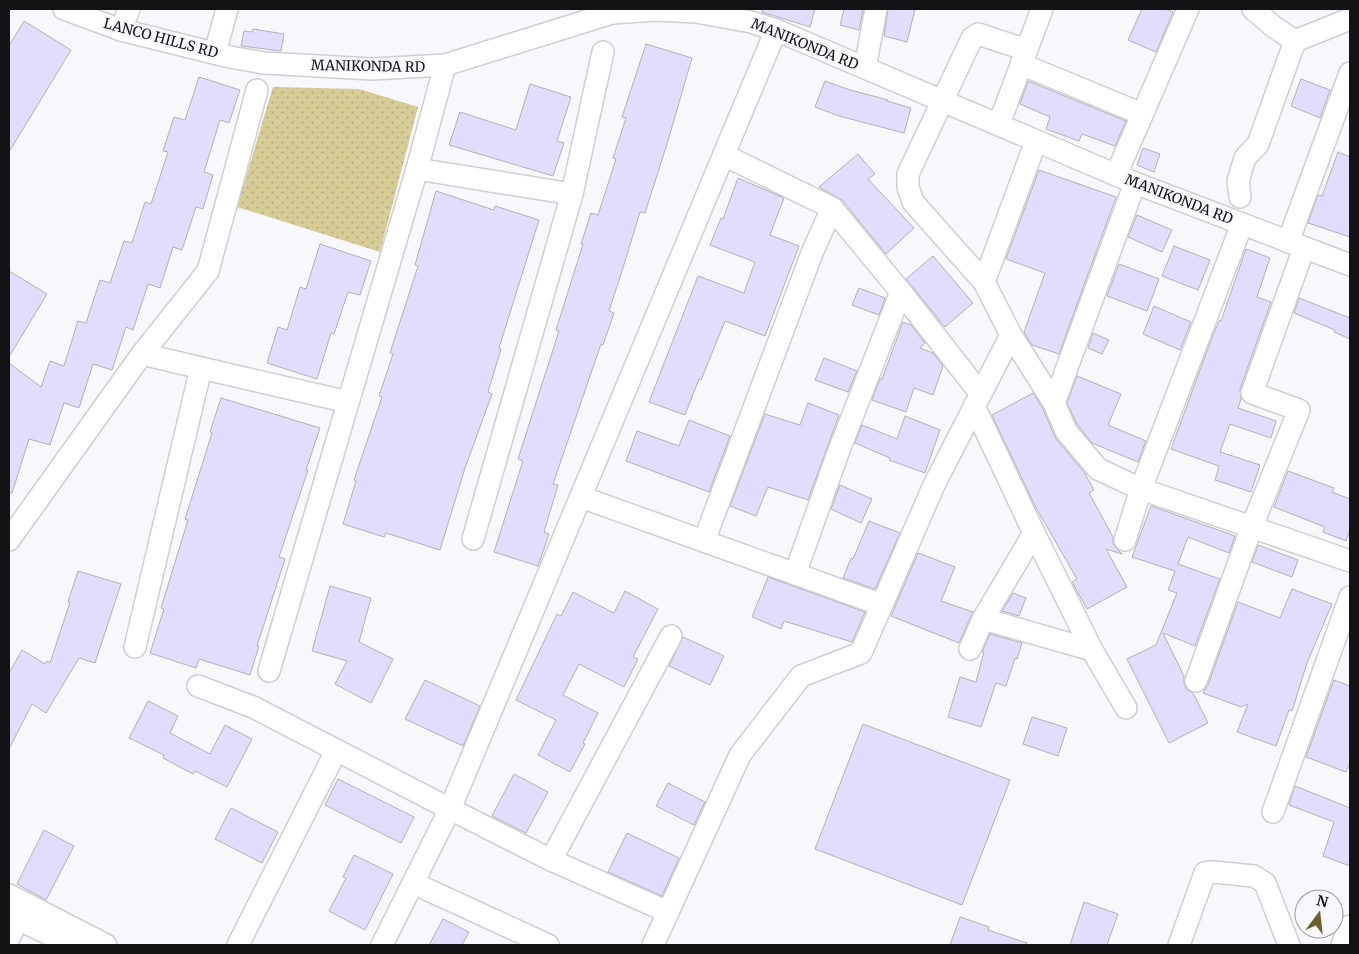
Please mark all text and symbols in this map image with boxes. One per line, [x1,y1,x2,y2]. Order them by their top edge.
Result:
street label: LANCO HILLS RD [102,14,221,62]
street label: MANIKONDA RD [749,14,862,74]
street label: MANIKONDA RD [311,56,426,76]
street label: MANIKONDA RD [1122,170,1236,228]
north arrow [1294,889,1344,939]
text: N [1315,891,1330,912]

